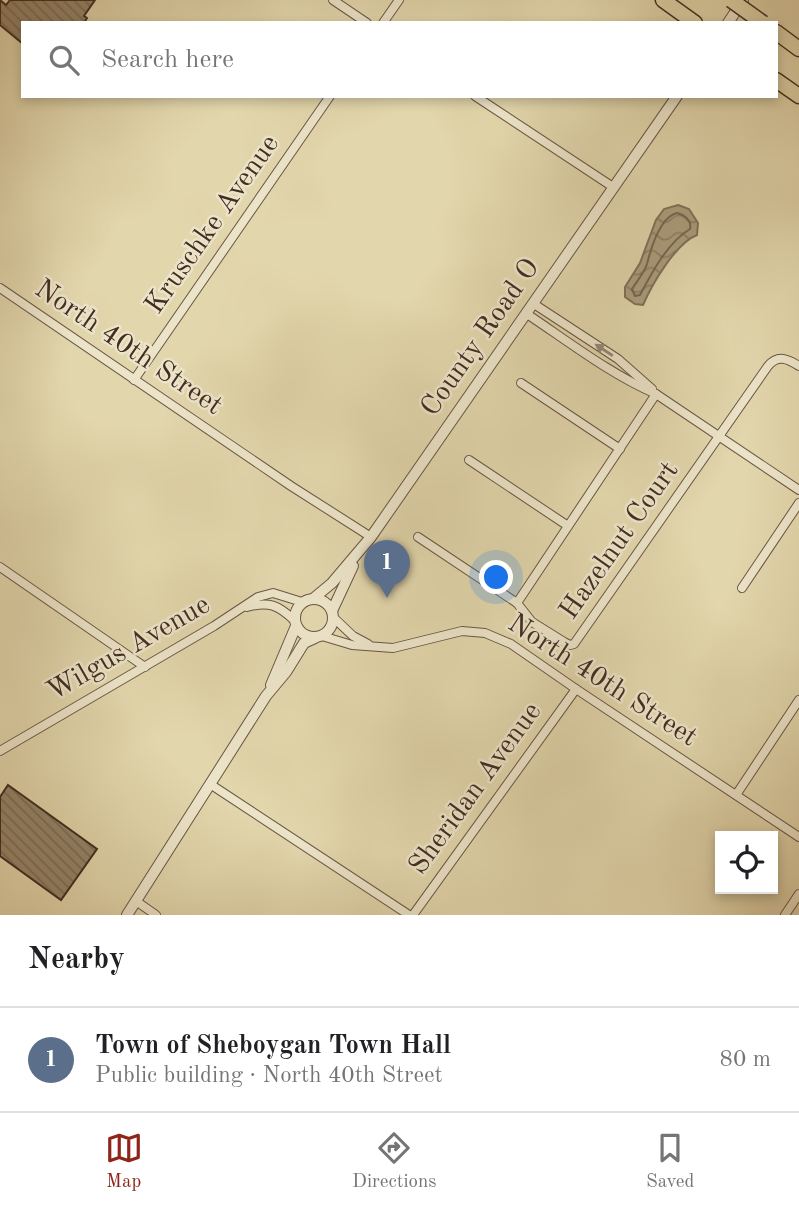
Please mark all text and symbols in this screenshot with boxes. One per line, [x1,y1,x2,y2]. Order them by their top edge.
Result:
search box [21,21,778,98]
icon: search [45,41,83,79]
text: Search here [101,47,234,73]
street label: Kruschke Avenue [141,130,285,320]
street label: County Road O [416,254,546,422]
street label: North 40th Street [29,275,227,421]
one-way arrow [595,344,614,357]
street label: Hazelnut Court [555,457,685,625]
pin: 1 [364,540,410,598]
your location [479,560,513,594]
street label: Wilgus Avenue [43,591,215,707]
street label: North 40th Street [502,610,702,752]
street label: Sheridan Avenue [404,698,548,880]
map controls [715,831,778,894]
button: locate [715,831,778,894]
text: Nearby [28,945,125,975]
text: Town of Sheboygan Town Hall [95,1033,451,1059]
text: 1 [44,1048,58,1071]
text: 80 m [720,1048,771,1071]
text: Public building · North 40th Street [95,1064,443,1087]
tab: Map [105,1129,143,1194]
tab: Directions [352,1129,437,1194]
tab: Saved [646,1129,694,1194]

